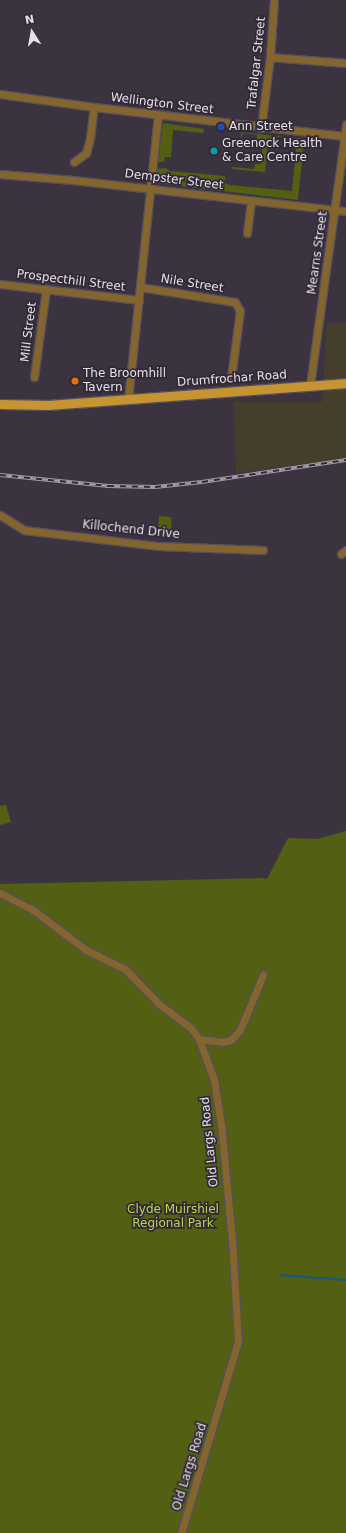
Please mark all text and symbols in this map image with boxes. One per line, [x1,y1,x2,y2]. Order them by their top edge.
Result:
north arrow [12,12,52,52]
text: N [24,12,35,27]
street label: Trafalgar Street [245,16,269,110]
street label: Wellington Street [110,91,214,117]
place label: Ann Street [229,120,293,134]
marker: Ann Street [216,122,226,132]
place label: Greenock Health & Care Centre [222,137,322,165]
marker: Greenock Health & Care Centre [209,146,219,156]
street label: Dempster Street [124,167,224,193]
street label: Mearns Street [305,210,331,296]
street label: Prospecthill Street [16,267,126,295]
street label: Nile Street [160,272,224,296]
street label: Mill Street [18,301,40,363]
place label: The Broomhill Tavern [83,367,166,395]
street label: Drumfrochar Road [177,368,287,390]
marker: The Broomhill Tavern [70,376,80,386]
street label: Killochend Drive [82,518,180,542]
street label: Old Largs Road [198,1096,222,1188]
park label: Clyde Muirshiel Regional Park [127,1203,219,1231]
street label: Old Largs Road [170,1421,210,1513]

